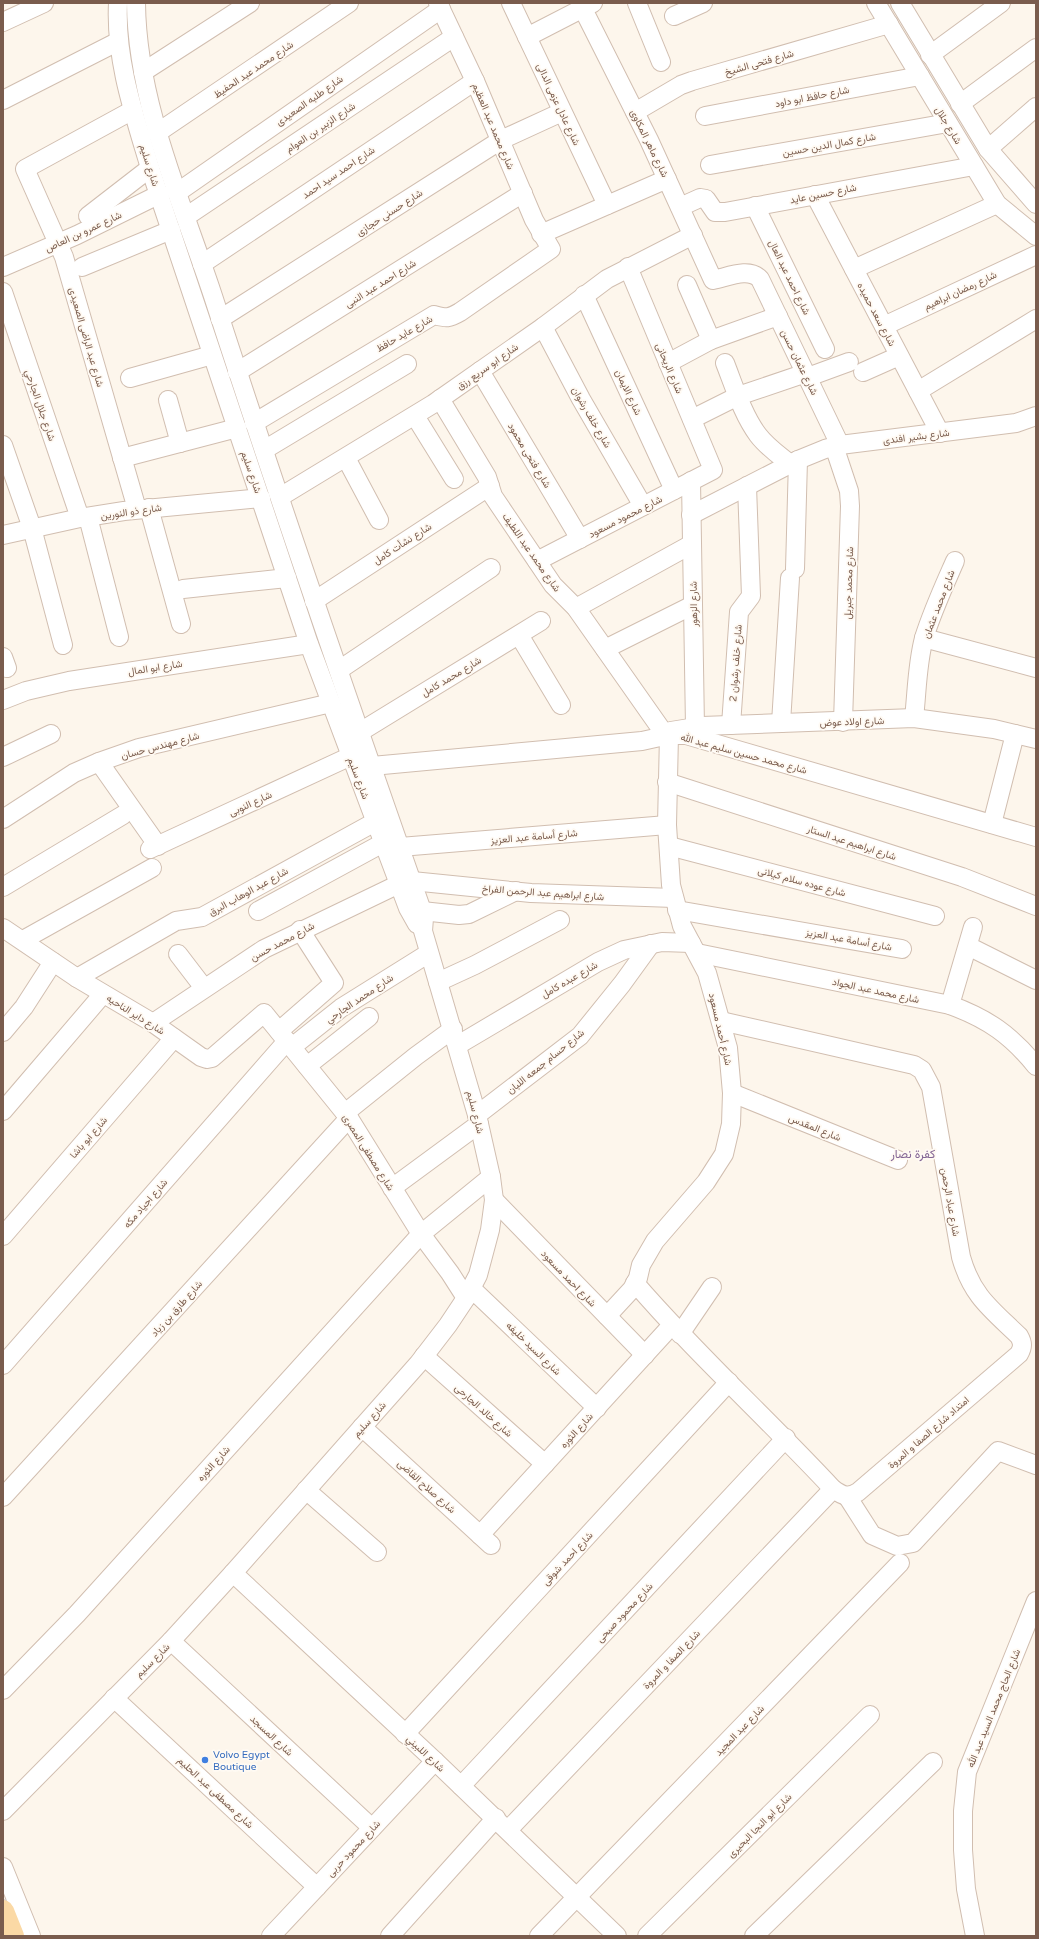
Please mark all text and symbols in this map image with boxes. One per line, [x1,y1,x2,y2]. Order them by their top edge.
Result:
street label: شارع محمد عبد الحفيظ [211,39,296,101]
street label: شارع فتحى الشيخ [723,47,795,79]
street label: شارع عادل عزمى الدالى [534,61,582,148]
street label: شارع طلبه الصعيدى [274,73,346,128]
street label: شارع محمد عبد العظيم [469,81,517,172]
street label: شارع حافظ ابو داود [774,84,850,110]
street label: شارع الزبير بن العوام [283,100,358,156]
street label: شارع جلال [932,104,964,147]
street label: شارع ماهر المكاوى [627,107,671,180]
street label: شارع كمال الدين حسين [782,131,877,159]
street label: شارع سليم [137,143,162,188]
street label: شارع احمد سيد احمد [300,144,377,202]
street label: شارع حسين عايد [789,182,858,206]
street label: شارع حسنى حجازى [354,187,425,239]
street label: شارع عمرو بن العاص [43,209,124,255]
street label: شارع احمد عبد العال [766,238,812,317]
street label: شارع احمد عبد النبى [343,257,418,311]
street label: شارع رمضان ابراهيم [922,269,999,313]
street label: شارع سعد حميده [854,281,898,348]
street label: شارع عبد الراضى الصعيدى [66,286,106,389]
street label: شارع عايد حافظ [374,313,435,355]
street label: شارع عثمان حسن [778,328,820,397]
street label: شارع ابو سريع رزق [454,341,521,392]
street label: شارع الريحانى [653,341,685,396]
street label: شارع جلال الجارحي [20,368,58,443]
street label: شارع الايمان [612,368,644,417]
street label: شارع خلف رشوان [569,385,614,450]
street label: شارع فتحى محمود [505,421,553,490]
street label: شارع بشير افندى [882,427,950,447]
street label: شارع سليم [238,450,264,495]
street label: شارع محمود مسعود [587,493,664,541]
street label: شارع ذو النورين [100,502,163,522]
street label: شارع محمد عبد اللطيف [500,511,563,594]
street label: شارع نشأت كامل [371,520,434,567]
street label: شارع محمد جبريل [842,546,856,620]
street label: شارع محمد عثمان [920,568,958,640]
street label: شارع الزهور [688,581,700,628]
street label: شارع خلف رشوان 2 [727,624,745,702]
street label: شارع محمد كامل [419,654,484,699]
street label: شارع ابو المال [127,658,183,678]
street label: شارع اولاد عوض [820,715,885,729]
street label: شارع مهندس حسان [120,730,201,762]
street label: شارع محمد حسين سليم عبد الله [679,731,808,777]
street label: شارع سليم [345,756,372,801]
street label: شارع النوبى [227,789,274,819]
street label: شارع ابراهيم عبد الستار [805,823,898,863]
street label: شارع أسامة عبد العزيز [489,827,578,847]
street label: شارع عوده سلام كيلانى [757,864,847,899]
street label: شارع عبد الوهاب البرق [207,865,290,919]
street label: شارع ابراهيم عبد الرحمن الفراخ [481,883,605,903]
street label: شارع محمد حسن [248,920,317,964]
street label: شارع أسامة عبد العزيز [804,926,893,953]
street label: شارع عبده كامل [539,959,600,1001]
street label: شارع محمد الجارحي [323,972,397,1028]
street label: شارع محمد عبد الجواد [831,976,921,1006]
street label: شارع داير الناحيه [104,992,167,1038]
street label: شارع أحمد مسعود [706,992,734,1067]
street label: شارع حسام جمعه اللبان [504,1027,587,1097]
street label: شارع سليم [464,1090,486,1135]
street label: شارع مصطفى المصرى [340,1112,397,1193]
street label: شارع المقدس [787,1112,843,1144]
street label: شارع ابو باشا [67,1114,110,1161]
district label: كفرة نصار [890,1147,935,1162]
street label: شارع عباد الرحمن [938,1167,962,1237]
street label: شارع اجياد مكه [121,1177,170,1231]
street label: شارع احمد مسعود [538,1248,598,1310]
street label: شارع طارق بن زياد [148,1278,205,1339]
street label: شارع السيد خليفه [503,1320,563,1378]
street label: شارع خالد الجارحى [452,1382,515,1440]
street label: امتداد شارع الصفا و المروة [886,1394,972,1471]
street label: شارع سليم [351,1399,389,1440]
street label: شارع الثوره [558,1411,596,1451]
street label: شارع الثوره [195,1444,233,1484]
street label: شارع صلاح القاضى [395,1458,458,1516]
street label: شارع احمد شوقى [540,1529,596,1588]
street label: شارع محمود صبحى [594,1580,656,1645]
street label: شارع الصفا و المروة [640,1628,703,1692]
street label: شارع سليم [133,1641,172,1680]
street label: شارع الحاج محمد السيد عبد الله [965,1647,1023,1769]
street label: شارع عبد المجيد [712,1703,767,1759]
street label: شارع المسجد [247,1713,295,1759]
street label: شارع اللبيني [402,1733,447,1776]
place label: Volvo Egypt Boutique [213,1749,270,1773]
street label: شارع مصطفى عبد الحليم [175,1755,256,1831]
marker: Volvo Egypt Boutique [200,1755,210,1765]
street label: شارع ابو النجا البحيرى [725,1791,794,1860]
street label: شارع محمود حربى [324,1818,383,1880]

